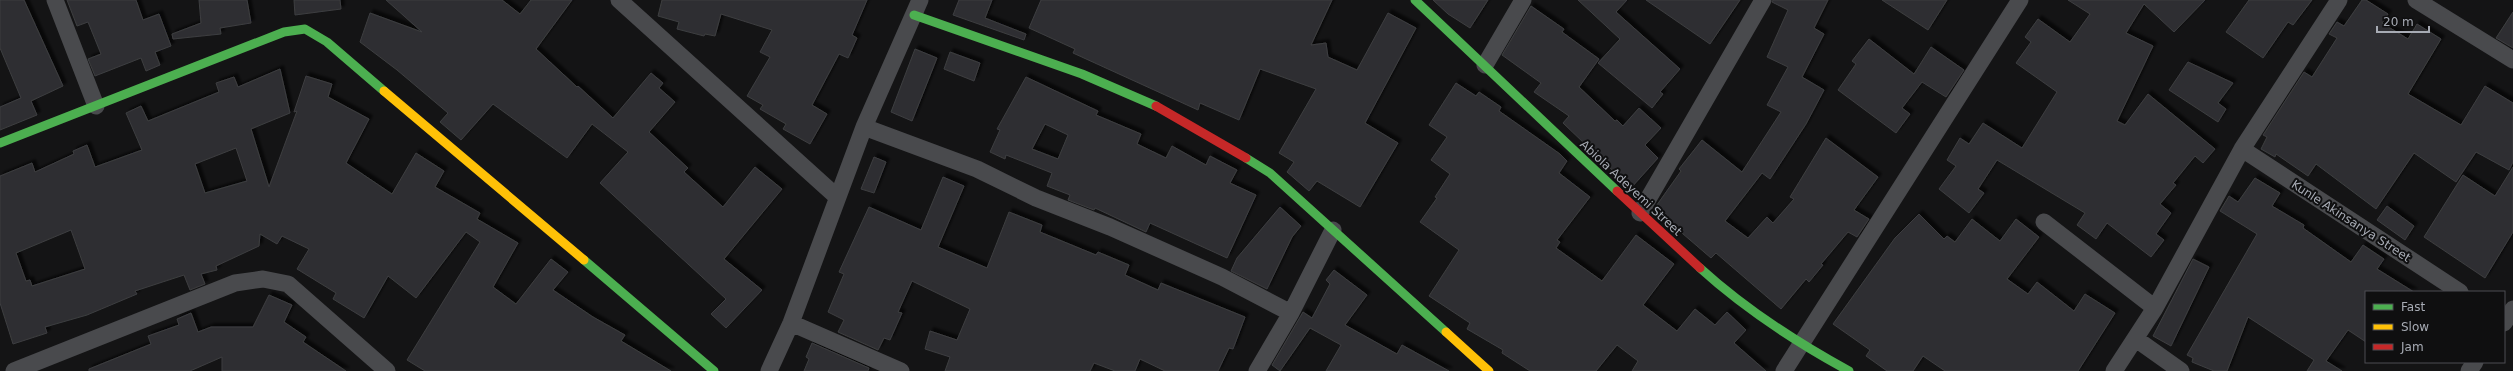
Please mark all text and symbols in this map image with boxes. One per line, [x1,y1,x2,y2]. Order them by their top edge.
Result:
scale bar [2377,8,2429,34]
text: 20 m [2383,15,2414,29]
street label: Abiola Adeyemi Street [1577,137,1685,239]
street label: Kunle Akinsanya Street [2289,177,2413,265]
legend [2365,291,2505,363]
text: Fast [2401,300,2425,314]
text: Slow [2401,320,2429,334]
text: Jam [2400,340,2424,354]

